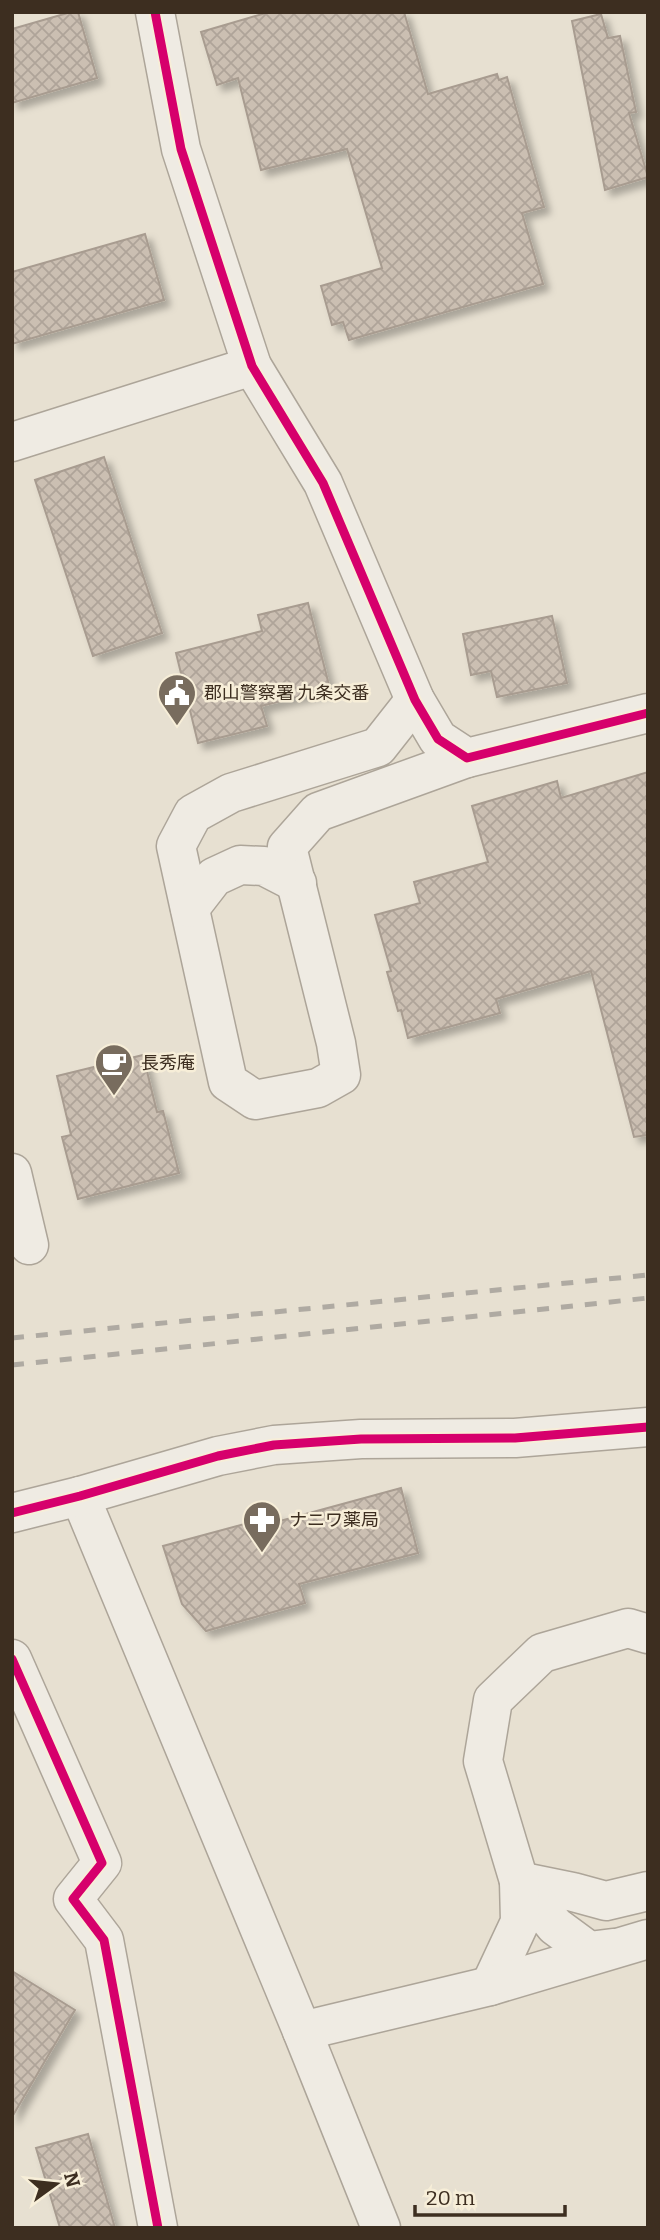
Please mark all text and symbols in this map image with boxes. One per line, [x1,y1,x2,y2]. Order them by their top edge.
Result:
public building icon: 郡山警察署 九条交番 [156,672,198,727]
place label: 郡山警察署 九条交番 [204,682,370,704]
cafe icon: 長秀庵 [93,1042,135,1097]
place label: 長秀庵 [141,1052,195,1074]
pharmacy icon: ナニワ薬局 [241,1499,283,1554]
place label: ナニワ薬局 [289,1509,379,1531]
north arrow [21,2149,91,2219]
text: N [59,2170,85,2190]
scale bar [415,2174,566,2218]
text: 20 m [426,2185,475,2211]

